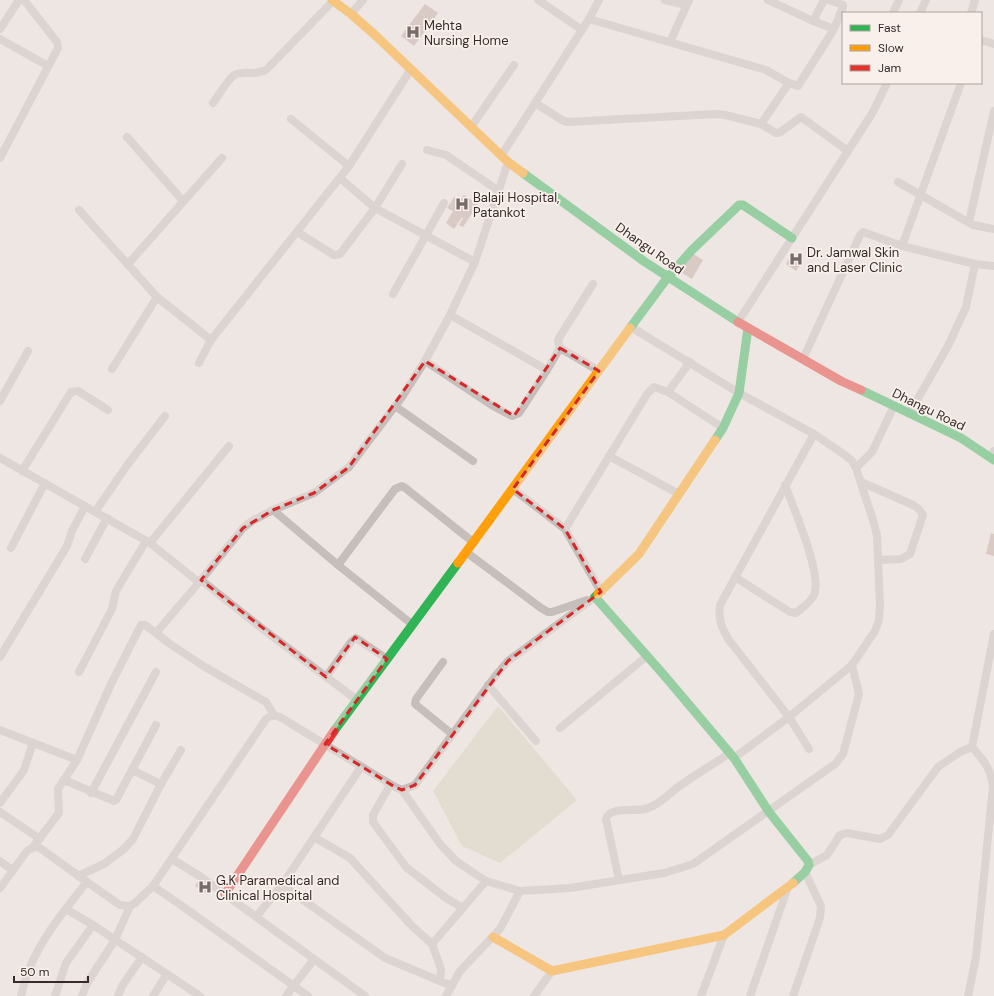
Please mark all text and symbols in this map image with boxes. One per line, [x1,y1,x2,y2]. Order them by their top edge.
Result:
legend [842,12,982,84]
place label: Mehta Nursing Home [424,17,509,49]
text: Fast [878,20,901,36]
hospital icon: Mehta Nursing Home [405,24,421,40]
text: Slow [878,40,904,56]
text: Jam [878,60,901,76]
place label: Balaji Hospital, Patankot [473,189,559,221]
hospital icon: Balaji Hospital, Patankot [454,196,470,212]
street label: Dhangu Road [612,219,687,278]
place label: Dr. Jamwal Skin and Laser Clinic [807,244,903,276]
hospital icon: Dr. Jamwal Skin and Laser Clinic [788,251,804,267]
street label: Dhangu Road [889,384,968,434]
place label: G.K Paramedical and Clinical Hospital [216,872,339,904]
hospital icon: G.K Paramedical and Clinical Hospital [197,879,213,895]
scale bar [14,958,88,984]
text: 50 m [20,964,49,980]

